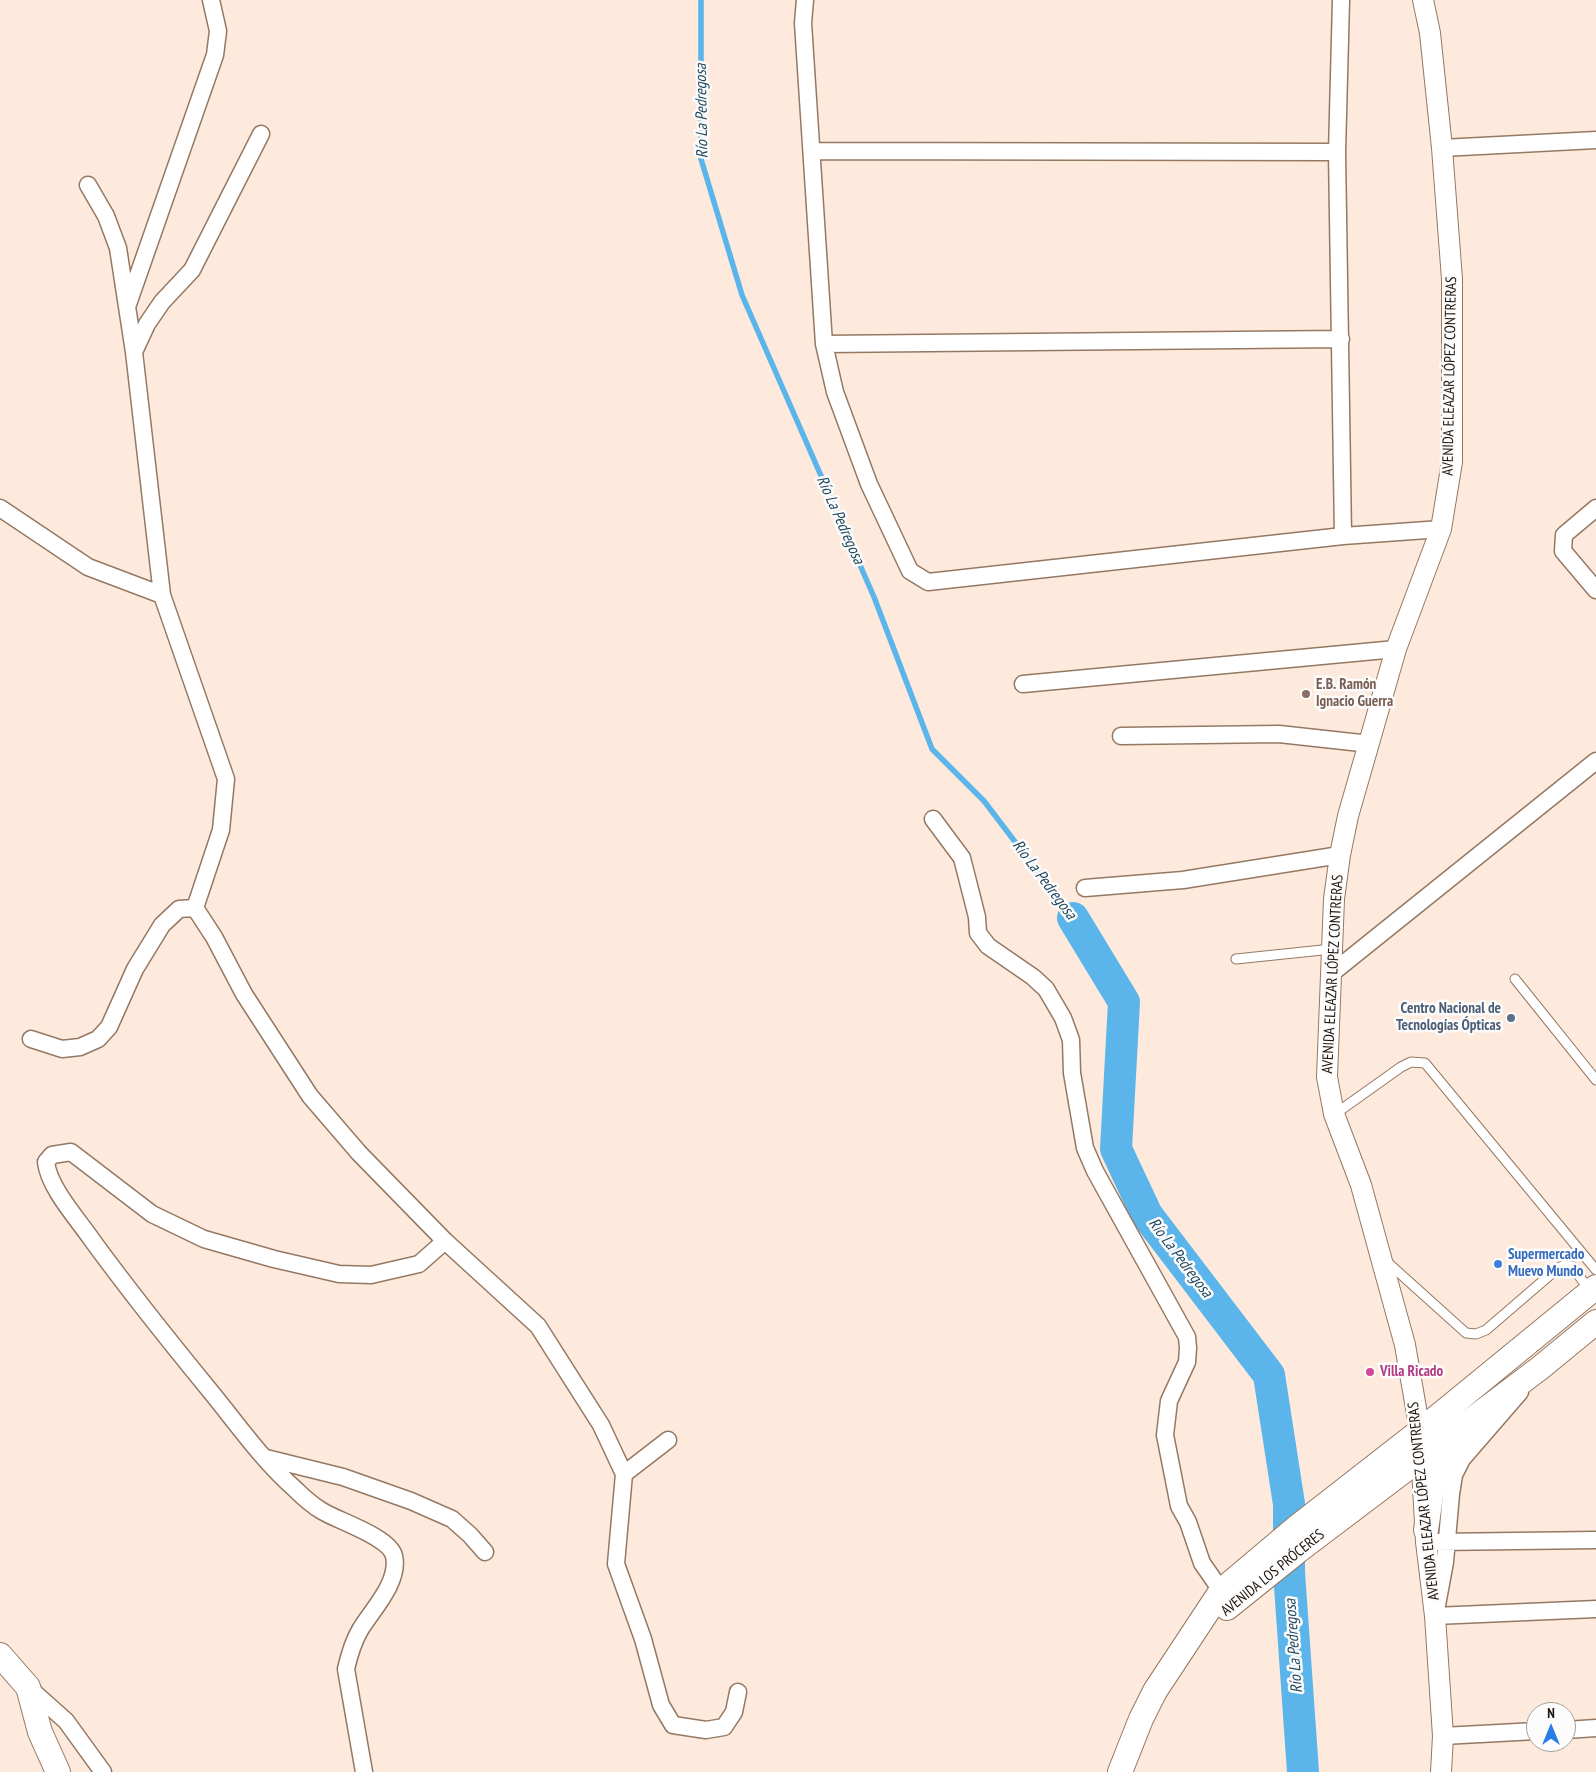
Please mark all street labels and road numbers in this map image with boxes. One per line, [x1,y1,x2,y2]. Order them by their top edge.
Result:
street label: AVENIDA ELEAZAR LÓPEZ CONTRERAS [1439,276,1461,476]
street label: AVENIDA ELEAZAR LÓPEZ CONTRERAS [1319,874,1347,1074]
street label: AVENIDA ELEAZAR LÓPEZ CONTRERAS [1405,1401,1443,1601]
street label: AVENIDA LOS PRÓCERES [1218,1526,1328,1620]

